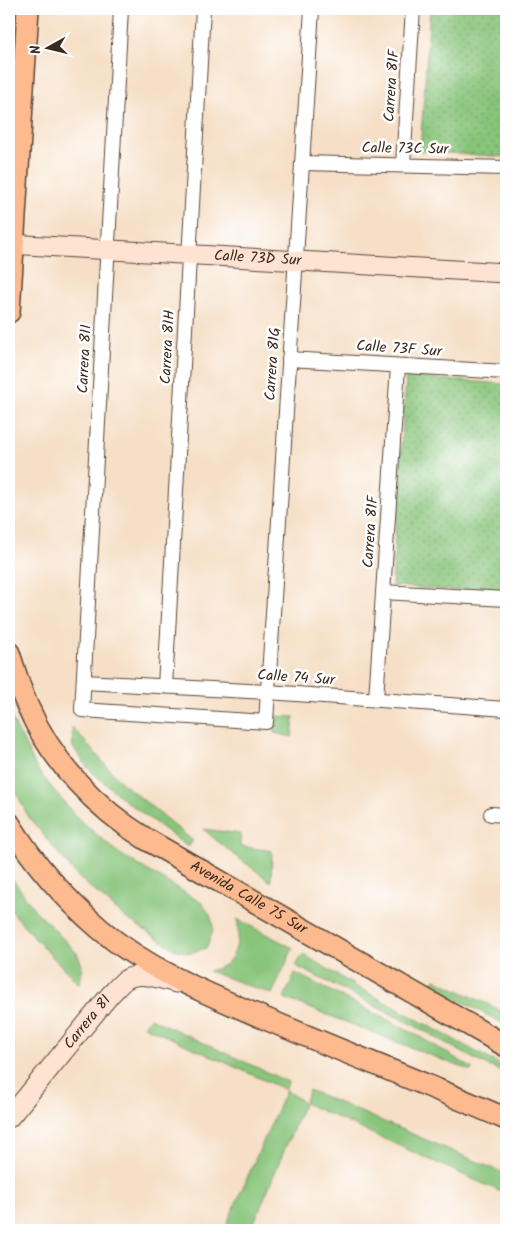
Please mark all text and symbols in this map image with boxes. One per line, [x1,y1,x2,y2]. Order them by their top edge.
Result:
north arrow [22,22,72,72]
text: N [25,44,48,56]
street label: Carrera 81F [378,48,407,123]
street label: Calle 73C Sur [361,136,450,162]
street label: Calle 73D Sur [213,244,303,273]
street label: Carrera 81H [154,309,182,385]
street label: Carrera 81I [71,324,99,394]
street label: Carrera 81G [258,326,288,402]
street label: Calle 73F Sur [355,334,444,364]
street label: Carrera 81F [357,494,386,569]
street label: Calle 74 Sur [257,663,337,693]
street label: Avenida Calle 75 Sur [185,855,312,942]
street label: Carrera 81 [58,989,118,1055]

